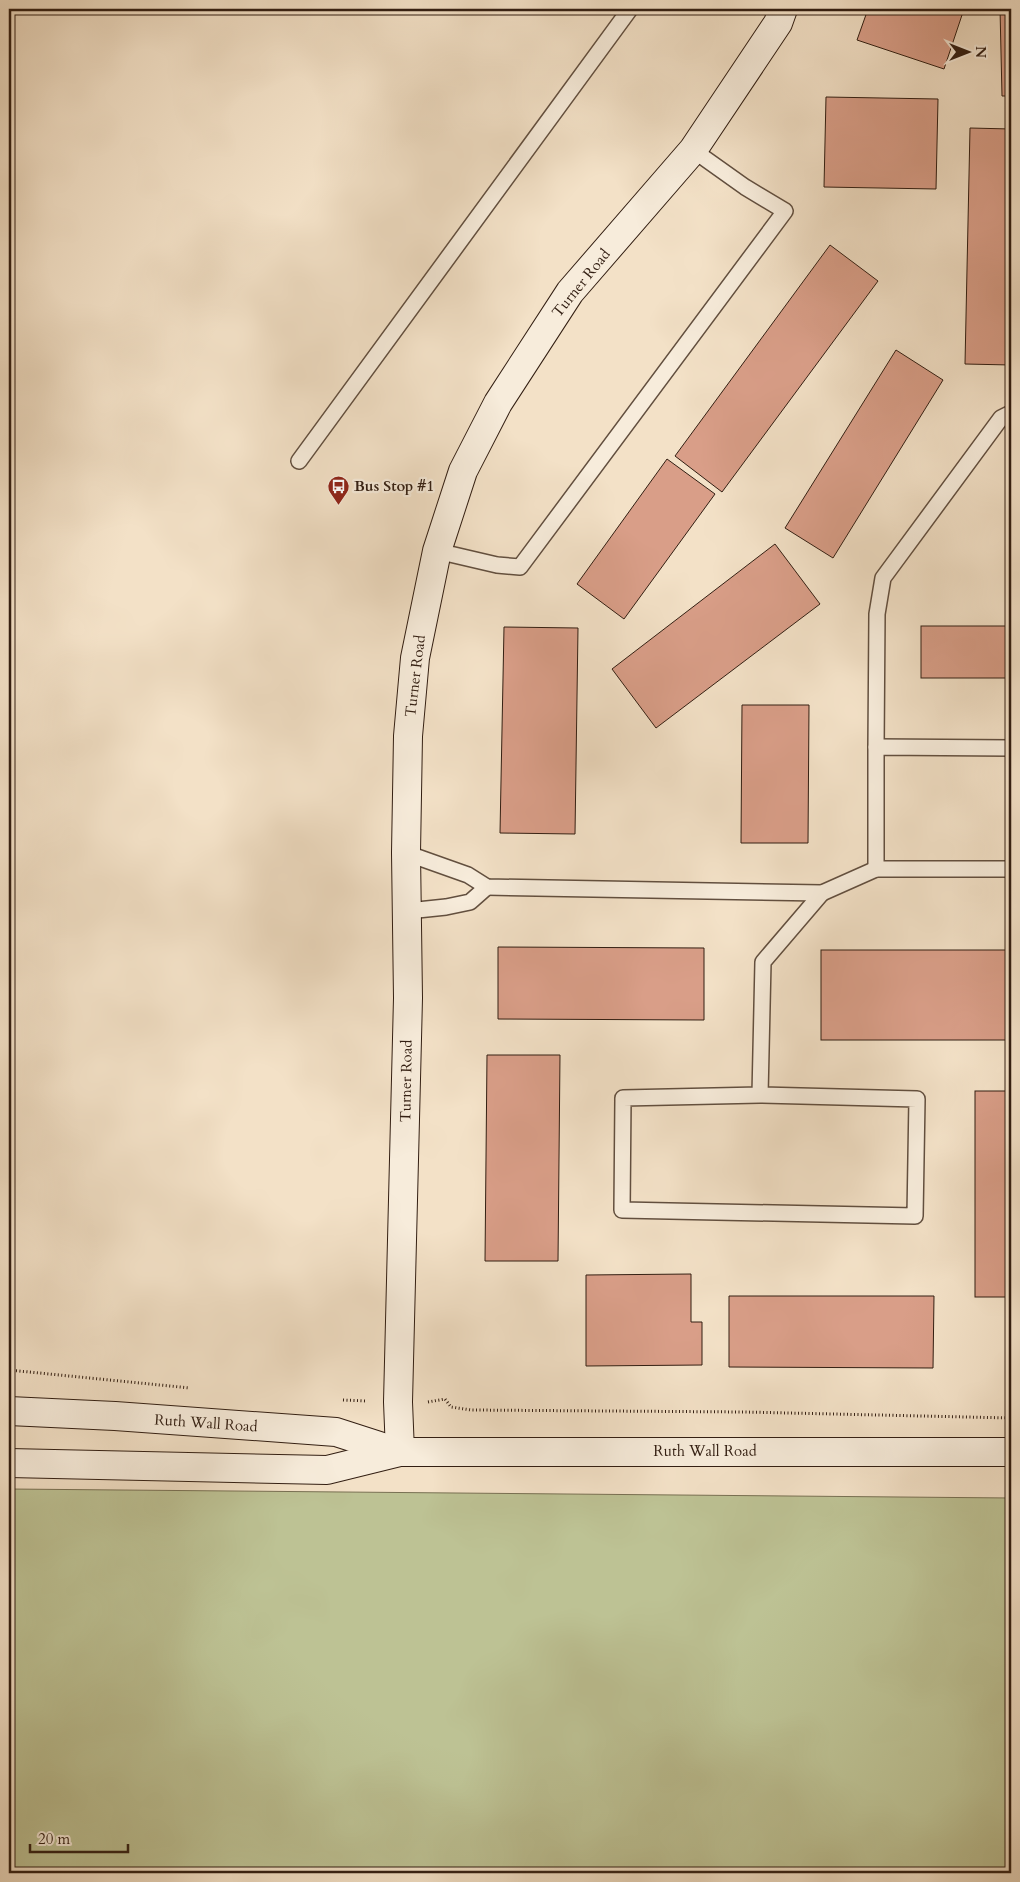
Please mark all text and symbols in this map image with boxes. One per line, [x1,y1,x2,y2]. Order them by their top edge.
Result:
north arrow [942,28,992,78]
text: N [971,46,990,58]
street label: Turner Road [547,245,615,321]
bus stop icon: Bus Stop #1 [326,474,350,505]
place label: Bus Stop #1 [354,476,434,496]
street label: Turner Road [400,634,430,718]
street label: Turner Road [395,1040,417,1122]
street label: Ruth Wall Road [154,1409,258,1437]
street label: Ruth Wall Road [653,1441,757,1461]
scale bar [30,1822,128,1854]
text: 20 m [38,1829,70,1849]

